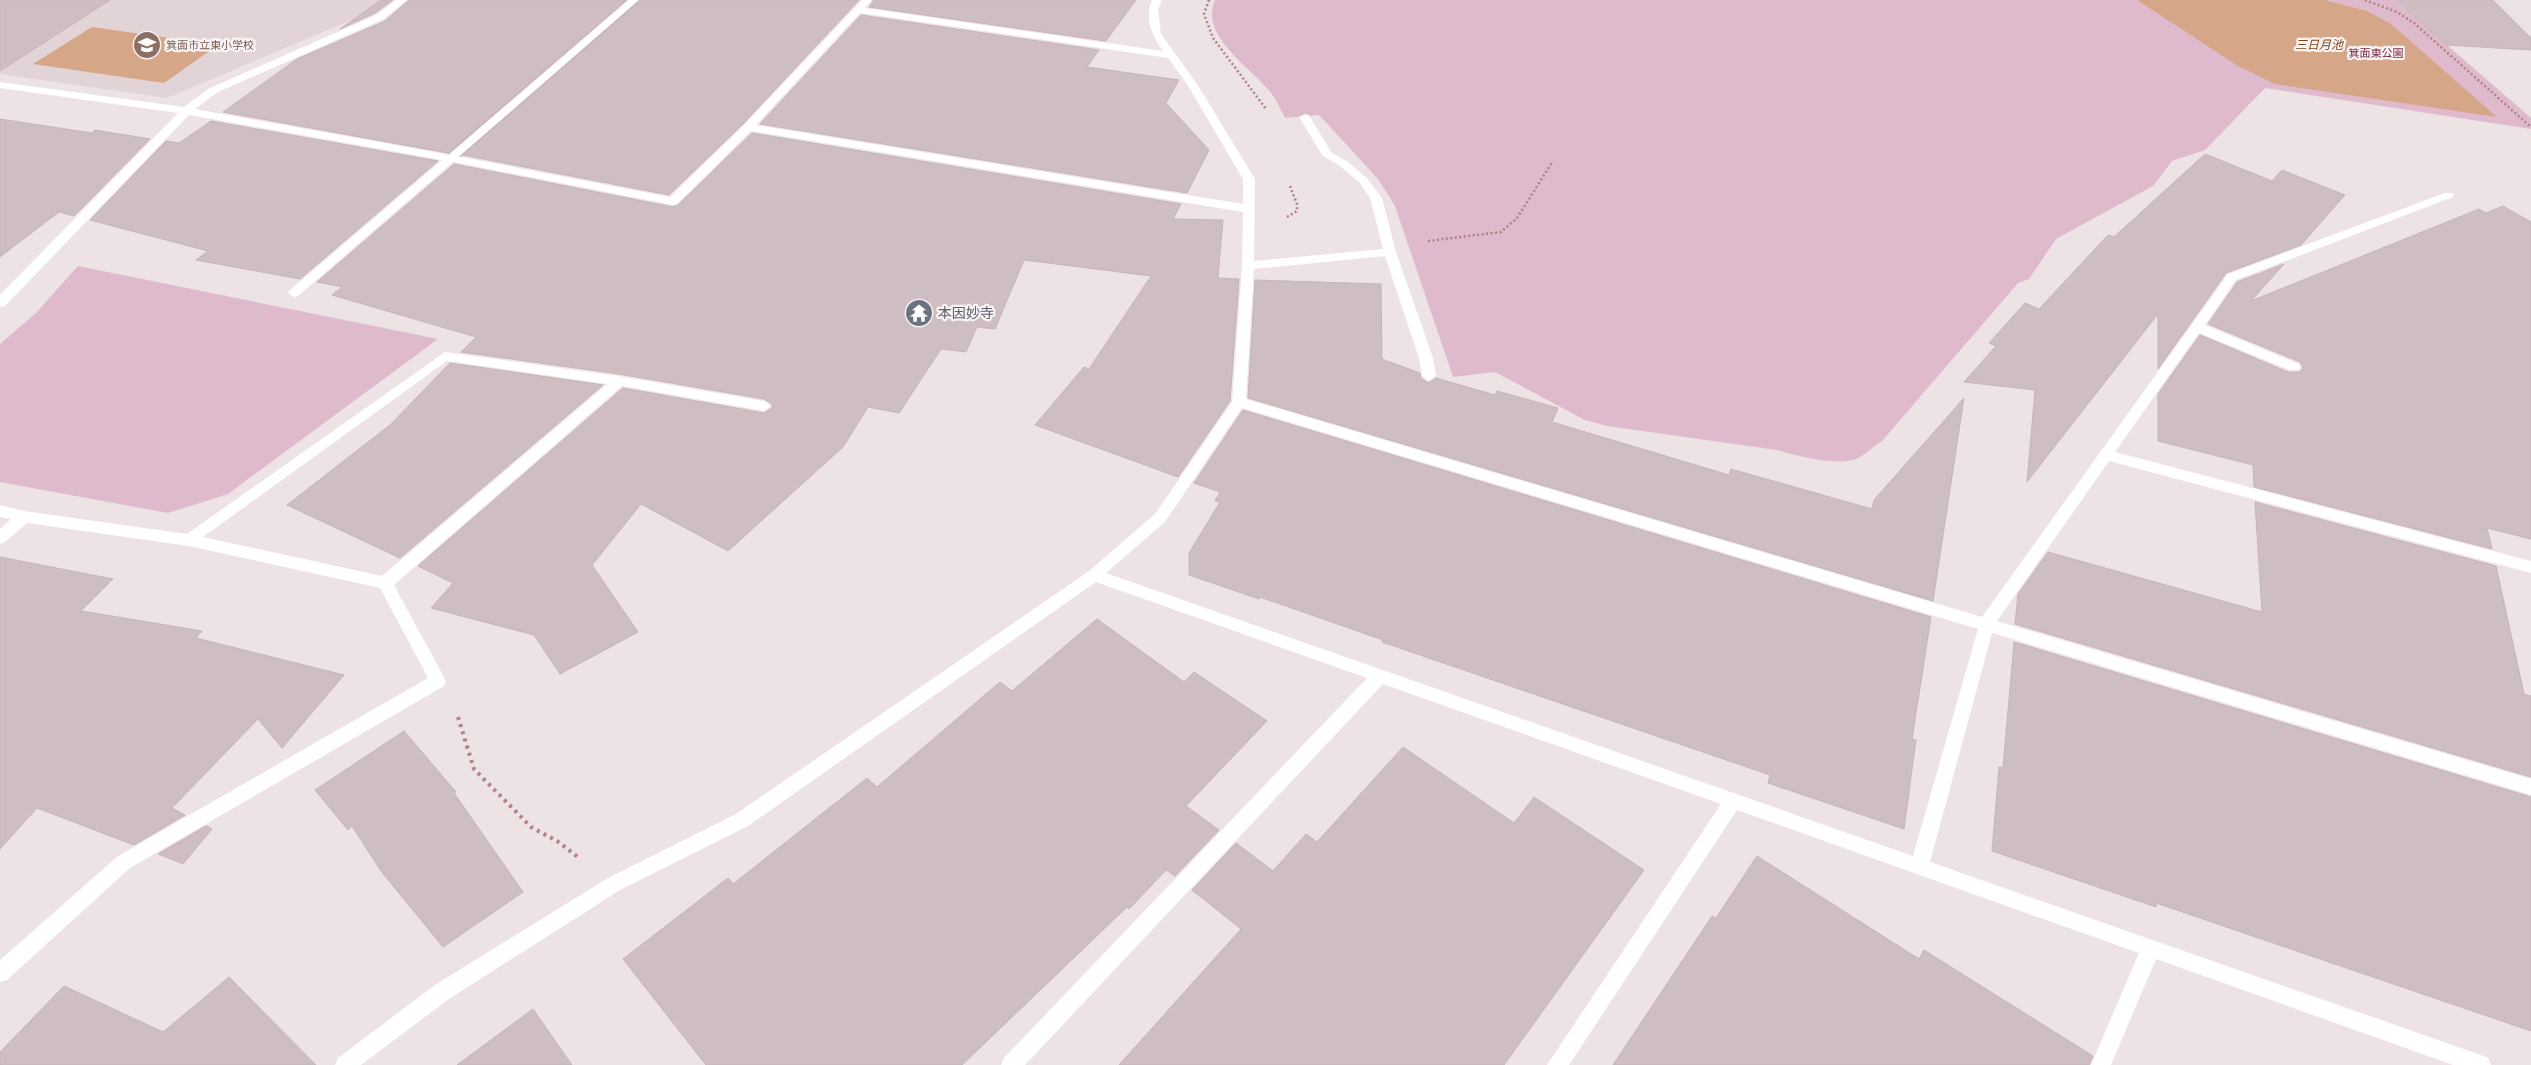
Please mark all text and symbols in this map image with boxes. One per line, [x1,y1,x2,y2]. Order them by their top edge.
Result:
school or university icon: 箕面市立東小学校 [132,30,162,60]
water label: 三日月池 [2295,36,2344,53]
place label: 箕面市立東小学校 [166,37,254,52]
park label: 箕面東公園 [2349,45,2404,60]
temple icon: 本因妙寺 [904,298,934,328]
place label: 本因妙寺 [938,303,994,322]

